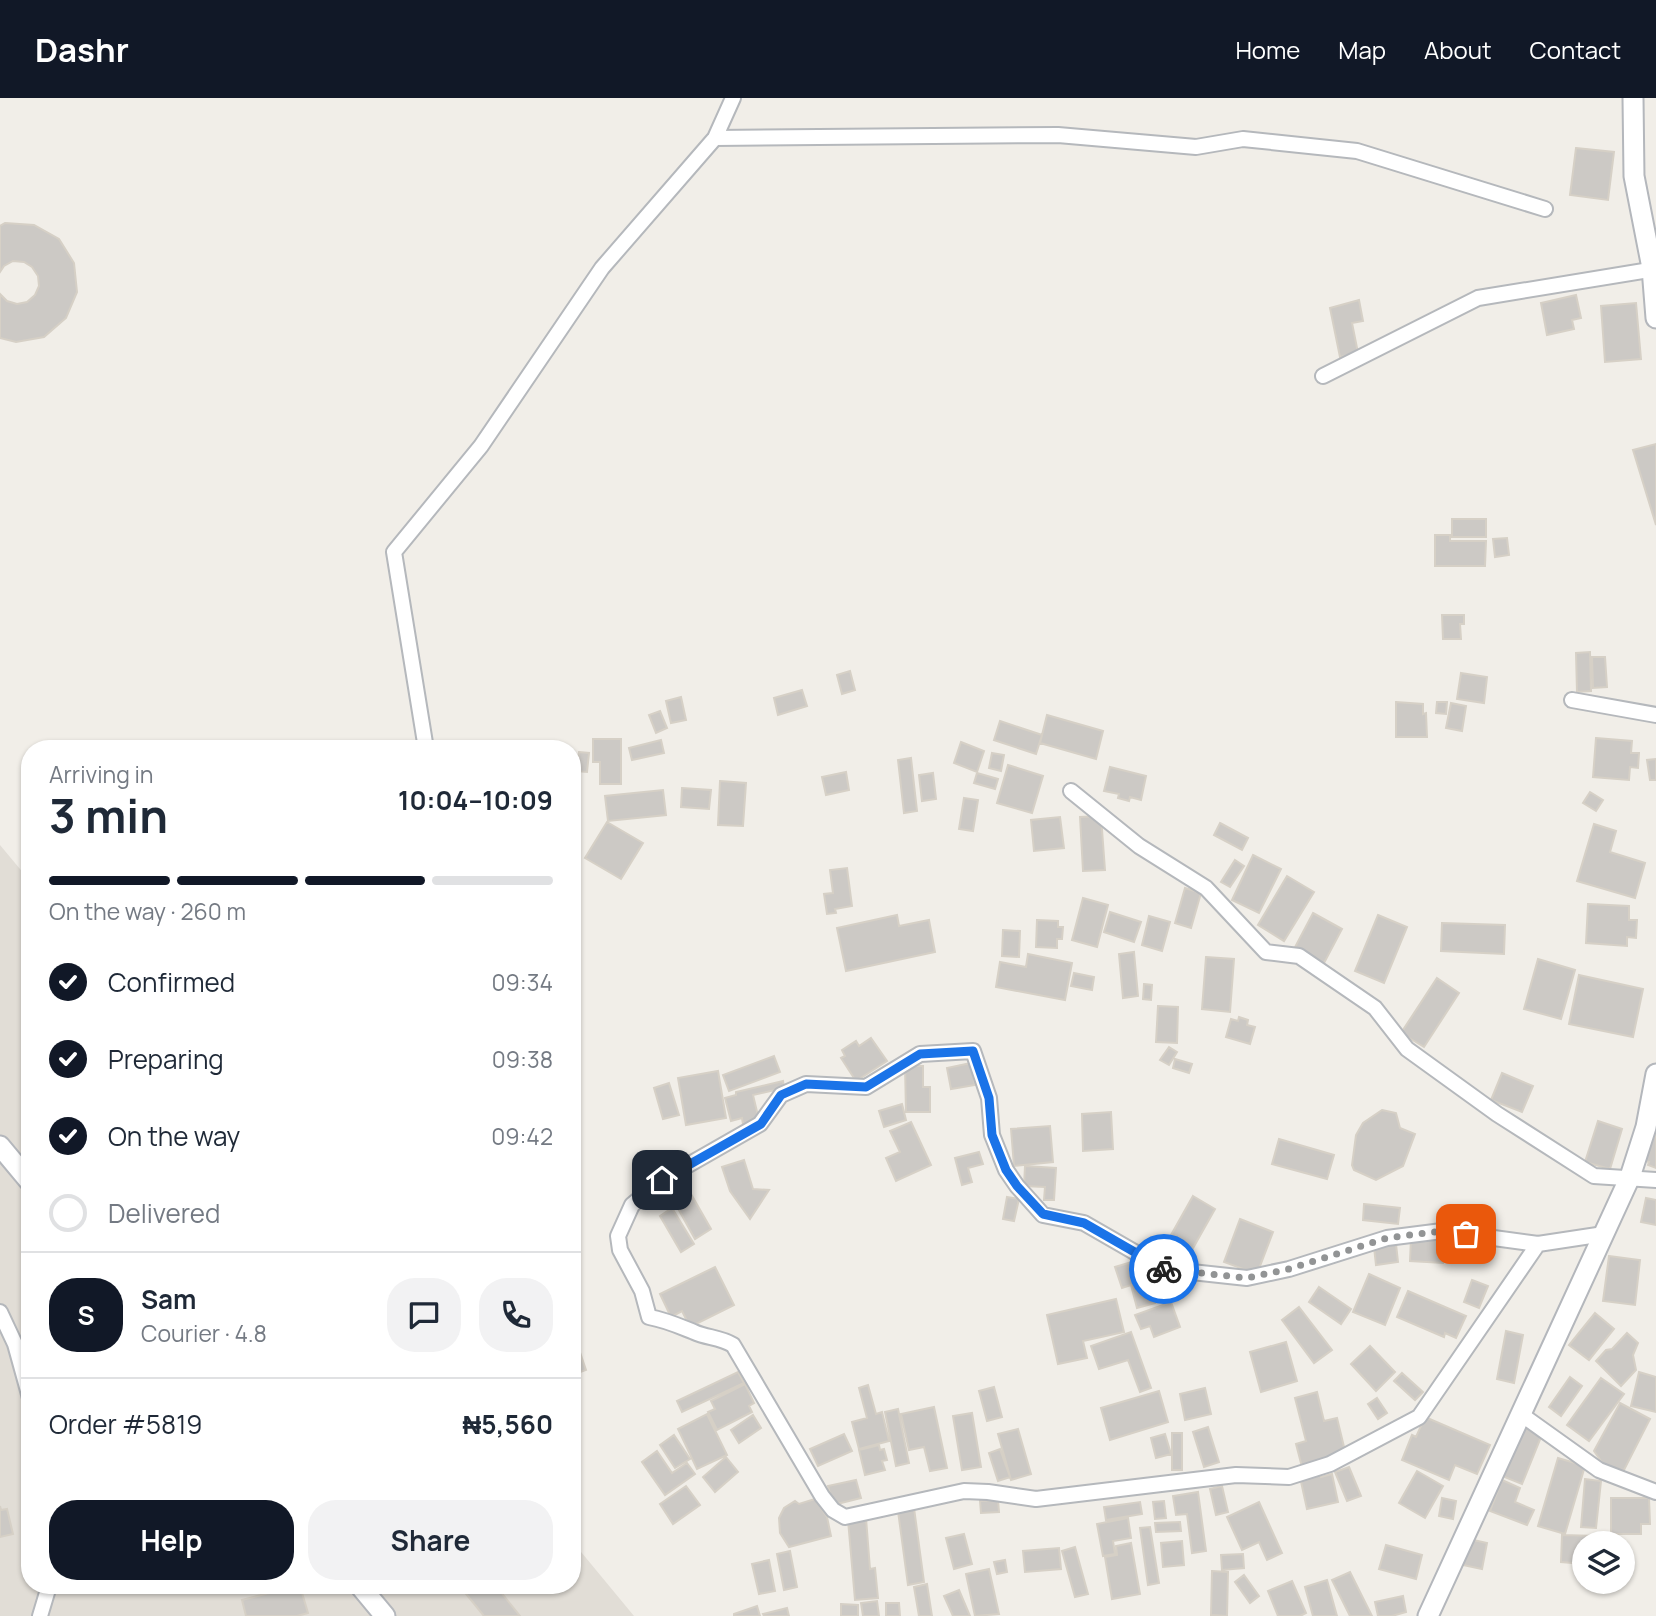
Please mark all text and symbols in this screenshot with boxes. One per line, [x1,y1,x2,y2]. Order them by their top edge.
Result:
text: Dashr [35,27,129,72]
text: Home [1235,33,1300,66]
text: Map [1338,33,1386,66]
text: About [1424,33,1492,66]
text: Contact [1530,33,1621,66]
text: Arriving in [49,758,154,790]
text: 10:04–10:09 [398,782,553,818]
text: 3 min [49,784,168,847]
text: On the way · 260 m [49,895,246,927]
icon: check [49,963,87,1001]
text: Confirmed [108,964,235,1000]
text: 09:34 [492,966,553,998]
icon: check [49,1040,87,1078]
text: Preparing [108,1041,224,1077]
text: 09:38 [492,1043,553,1075]
icon: check [49,1117,87,1155]
text: On the way [108,1118,240,1154]
text: 09:42 [491,1120,553,1152]
pin [632,1150,692,1210]
icon: home [643,1161,681,1199]
text: Delivered [108,1195,220,1231]
pin [1436,1204,1496,1264]
icon: bag [1447,1215,1485,1253]
courier [1129,1234,1199,1304]
icon: bike [1145,1250,1183,1288]
button: chat [387,1278,461,1352]
button: phone [479,1278,553,1352]
text: Sam [141,1281,196,1317]
text: S [77,1297,95,1333]
text: Courier · 4.8 [141,1317,267,1349]
text: Order #5819 [49,1406,202,1442]
text: ₦5,560 [463,1406,553,1442]
button: Help [49,1500,294,1580]
button: Share [308,1500,553,1580]
map controls [1572,1531,1635,1594]
button: layers [1572,1531,1635,1594]

